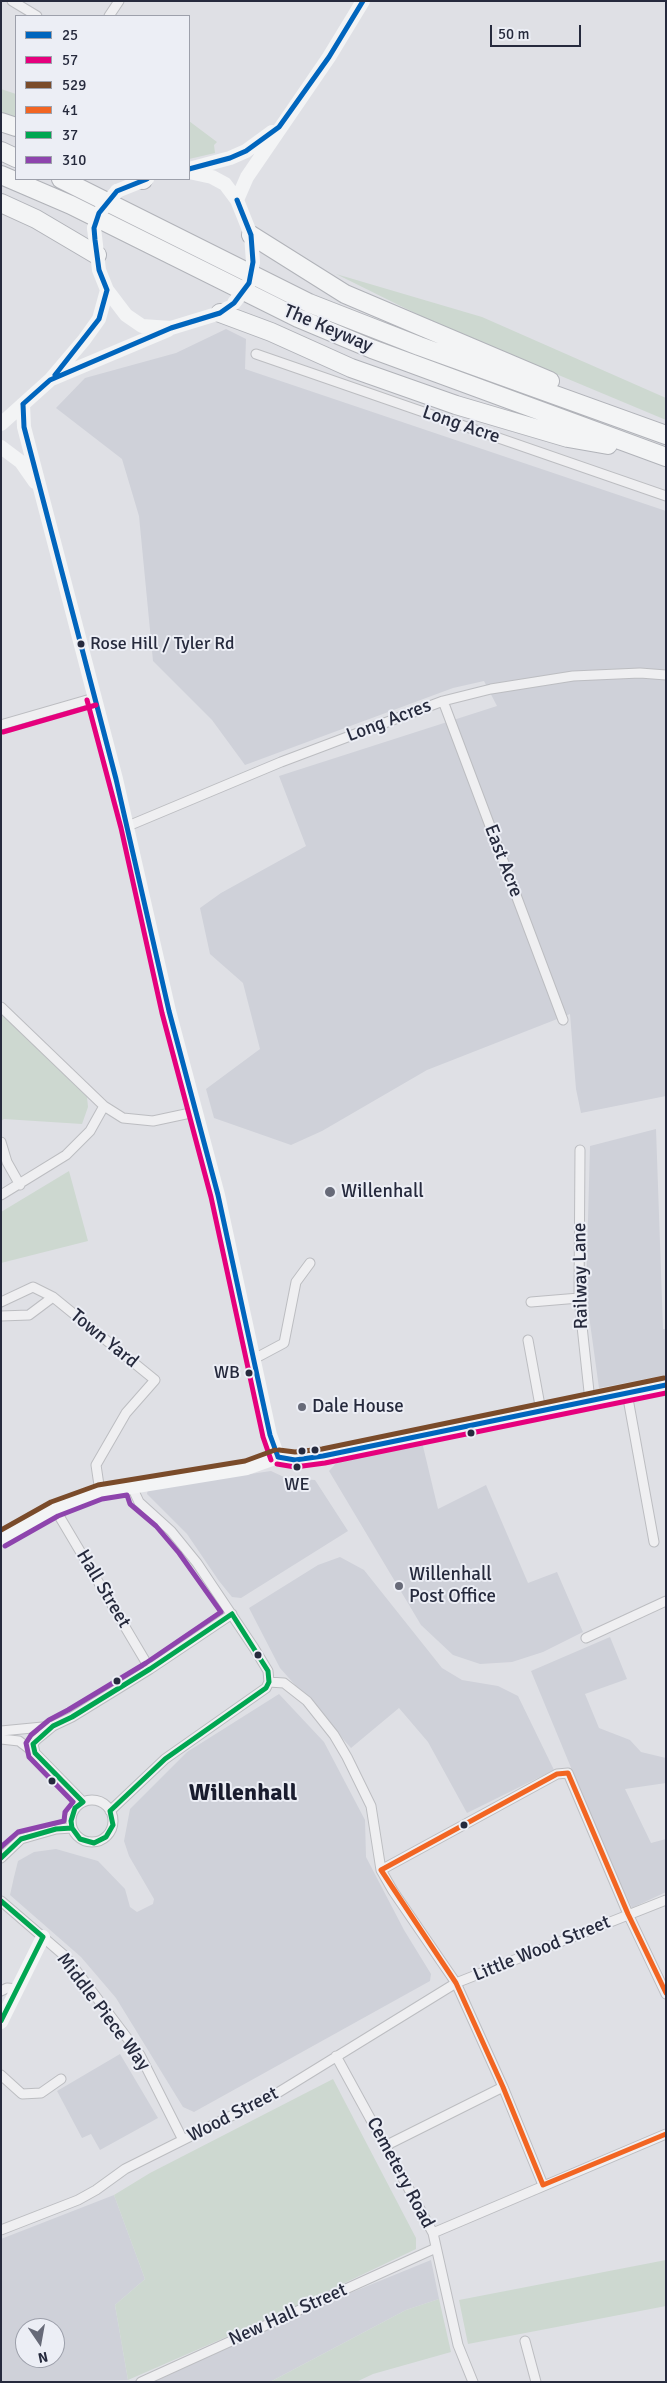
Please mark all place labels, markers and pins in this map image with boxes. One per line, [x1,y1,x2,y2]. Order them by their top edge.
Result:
place label: Rose Hill / Tyler Rd [90,633,234,655]
marker: Rose Hill / Tyler Rd [76,639,86,649]
place label: Willenhall [341,1181,424,1203]
marker: Willenhall [323,1185,337,1199]
place label: WB [214,1362,240,1384]
marker: WB [244,1368,254,1378]
place label: Dale House [312,1396,404,1418]
marker: Dale House [296,1401,308,1413]
unlabelled marker [466,1428,476,1438]
unlabelled marker [310,1445,320,1455]
unlabelled marker [297,1446,307,1456]
marker: WE [292,1462,302,1472]
place label: WE [284,1474,310,1496]
place label: Willenhall Post Office [409,1564,496,1608]
marker: Willenhall Post Office [393,1580,405,1592]
unlabelled marker [253,1650,263,1660]
unlabelled marker [112,1676,122,1686]
unlabelled marker [47,1776,57,1786]
unlabelled marker [459,1820,469,1830]

